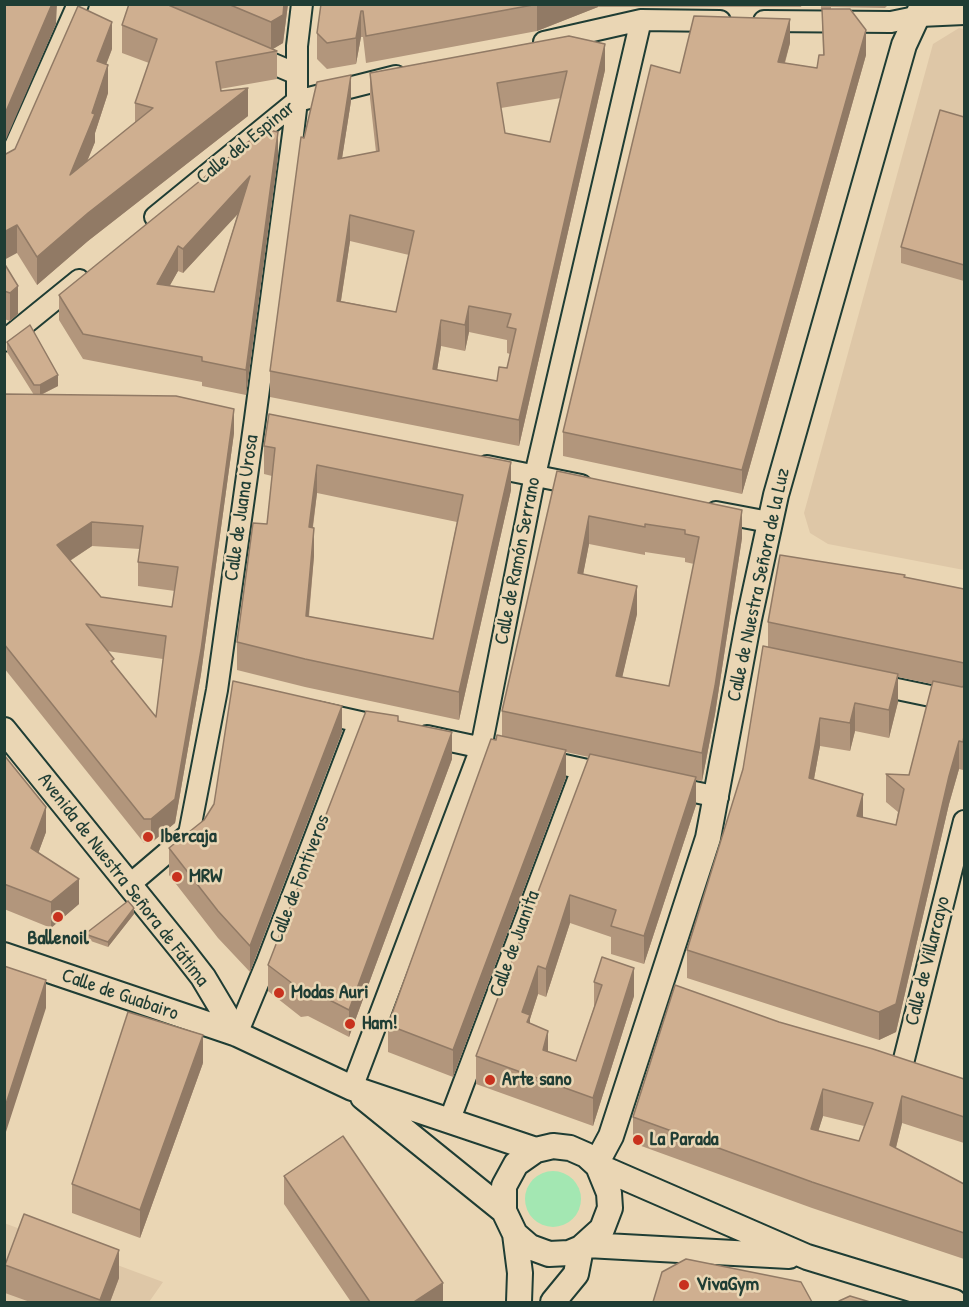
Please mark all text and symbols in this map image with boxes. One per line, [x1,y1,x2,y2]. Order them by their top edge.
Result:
street label: Calle del Espinar [192,96,300,190]
street label: Calle de Juana Urosa [220,433,264,583]
street label: Calle de Nuestra Señora de la Luz [723,466,795,704]
street label: Calle de Ramón Serrano [490,475,546,647]
street label: Avenida de Nuestra Señora de Fátima [32,769,214,991]
street label: Calle de Fontiveros [264,811,336,947]
place label: Ibercaja [160,825,217,849]
marker: Ibercaja [141,830,155,844]
place label: MRW [189,865,222,889]
marker: MRW [170,870,184,884]
street label: Calle de Juanita [485,887,545,1001]
street label: Calle de Villarcayo [900,894,956,1028]
marker: Ballenoil [51,910,65,924]
place label: Ballenoil [27,927,89,951]
street label: Calle de Guabairo [58,964,182,1026]
place label: Modas Auri [291,981,369,1005]
marker: Modas Auri [272,986,286,1000]
place label: Ham! [362,1012,398,1036]
marker: Ham! [343,1017,357,1031]
place label: Arte sano [502,1068,572,1092]
marker: Arte sano [483,1073,497,1087]
place label: La Parada [650,1128,719,1152]
marker: La Parada [631,1133,645,1147]
place label: VivaGym [696,1273,759,1297]
marker: VivaGym [677,1278,691,1292]

